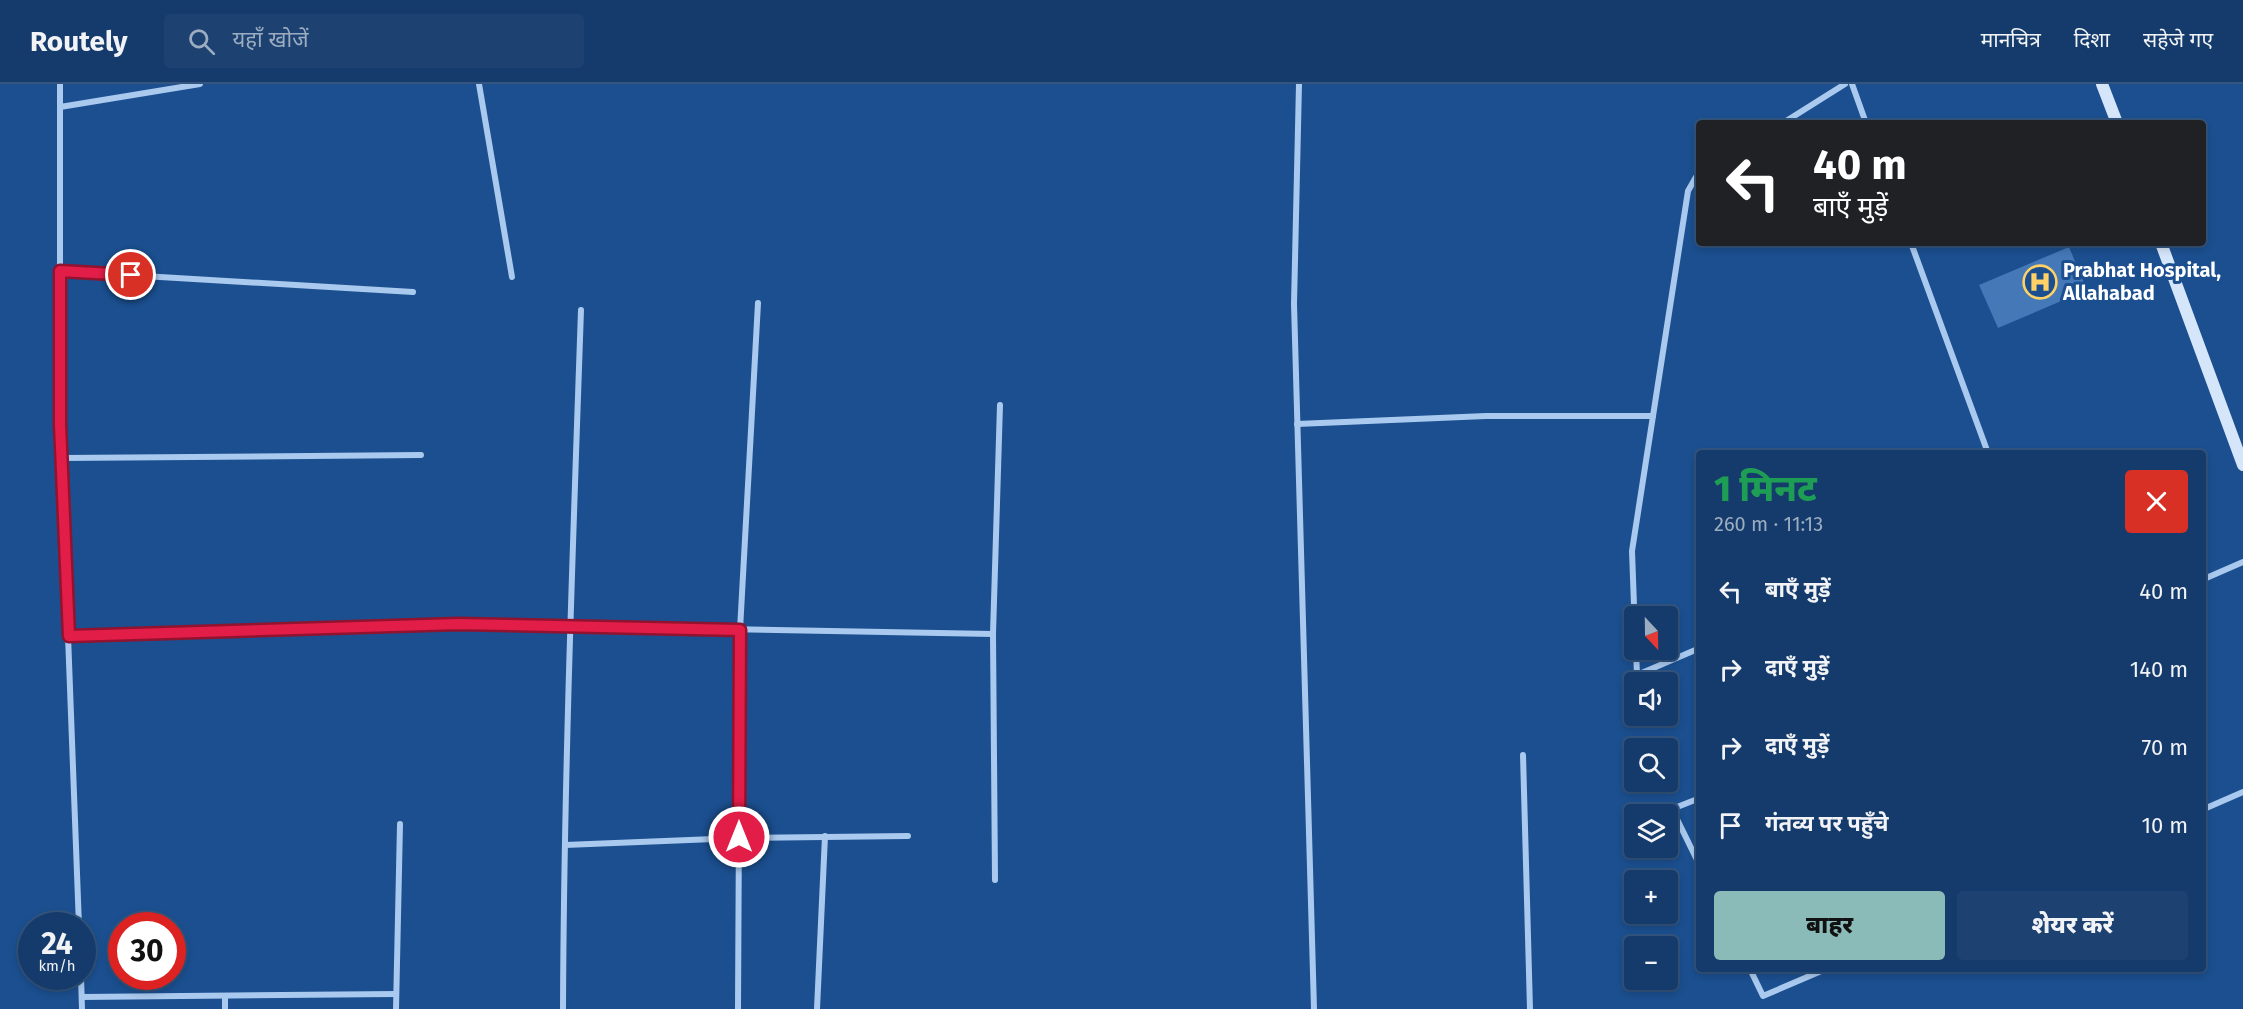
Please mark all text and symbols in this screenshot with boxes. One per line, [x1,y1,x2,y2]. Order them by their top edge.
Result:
search box [164,14,584,68]
text: Routely [30,25,128,58]
icon: search [185,25,218,58]
text: यहाँ खोजें [233,26,309,53]
text: मानचित्र [1981,27,2041,53]
text: दिशा [2074,27,2110,53]
text: सहेजे गए [2143,27,2213,53]
text: 40 m [1813,140,1907,190]
icon: left [1714,144,1792,222]
text: बाएँ मुड़ें [1813,191,1888,223]
pin [105,249,156,300]
icon: arrive [114,258,147,291]
place label: Prabhat Hospital, Allahabad [2062,258,2221,305]
hospital icon: Prabhat Hospital, Allahabad [2022,264,2058,300]
text: 1 मिनट [1714,467,1817,511]
button: close [2125,470,2188,533]
text: 260 m · 11:13 [1714,512,1823,536]
icon: left [1714,575,1747,608]
text: बाएँ मुड़ें [1765,576,1831,603]
text: 40 m [2139,578,2188,605]
north arrow [1624,606,1678,660]
map controls [1624,606,1678,990]
icon: right [1714,653,1747,686]
text: दाएँ मुड़ें [1765,654,1829,681]
text: 140 m [2130,656,2188,683]
button: sound [1624,672,1678,726]
icon: right [1714,731,1747,764]
text: दाएँ मुड़ें [1765,732,1829,759]
text: 70 m [2142,734,2188,761]
button: search [1624,738,1678,792]
button: layers [1624,804,1678,858]
position arrow [707,805,771,869]
icon: arrive [1714,809,1747,842]
text: गंतव्य पर पहुँचे [1765,810,1889,837]
text: 10 m [2142,812,2188,839]
button: + [1624,870,1678,924]
button: बाहर [1714,891,1945,960]
button: शेयर करें [1957,891,2188,960]
speed limit sign: 30 [108,912,186,990]
text: 24 [41,926,73,962]
button: − [1624,936,1678,990]
text: km/h [38,957,76,975]

